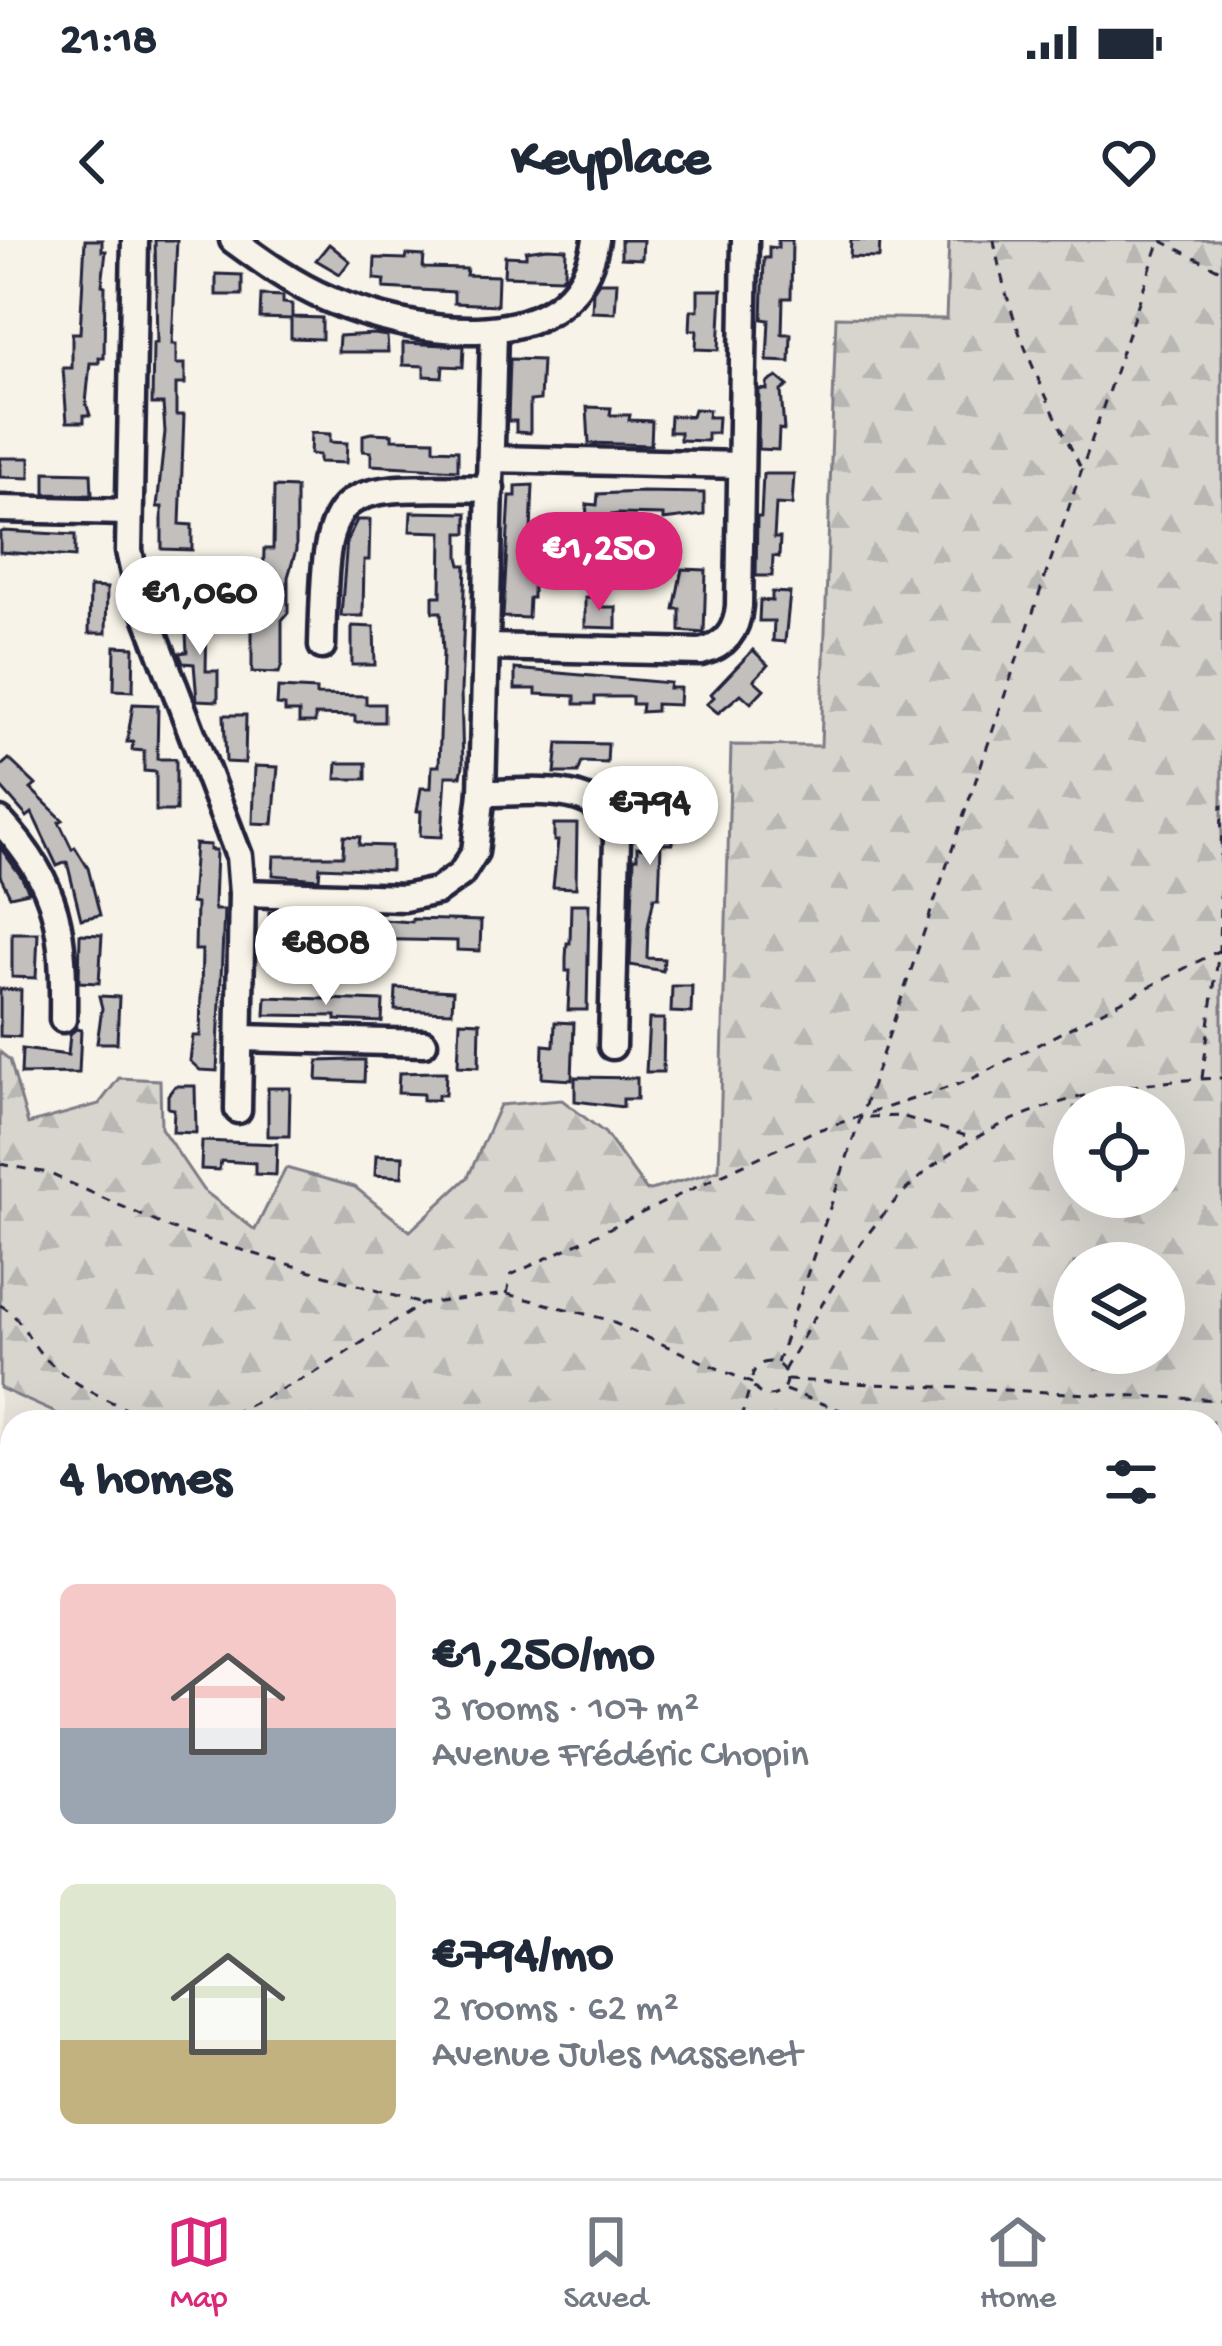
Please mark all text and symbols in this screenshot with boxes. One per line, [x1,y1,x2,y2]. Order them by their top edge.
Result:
text: 21:18 [60,16,157,69]
icon: back [60,129,126,195]
icon: heart [1096,129,1162,195]
text: Keyplace [512,130,710,194]
pin: €1,250 [501,512,697,614]
text: €1,250 [543,528,655,574]
pin: €1,060 [102,556,298,658]
text: €1,060 [142,572,258,618]
pin: €794 [579,766,721,868]
text: €794 [609,782,691,828]
pin: €808 [255,906,397,1008]
text: €808 [282,922,370,968]
map controls [1053,1086,1185,1374]
button: locate [1053,1086,1185,1218]
button: layers [1053,1242,1185,1374]
icon: filters [1098,1449,1164,1515]
text: 4 homes [60,1452,231,1512]
text: €1,250/mo [432,1628,655,1688]
icon: home [156,1632,300,1776]
text: 3 rooms · 107 m² [432,1688,699,1734]
text: Avenue Frédéric Chopin [432,1734,809,1780]
text: €794/mo [432,1928,614,1988]
icon: home [156,1932,300,2076]
text: 2 rooms · 62 m² [432,1988,679,2034]
text: Avenue Jules Massenet [432,2034,802,2080]
tab: Map [166,2209,232,2319]
tab: Saved [564,2209,648,2319]
tab: Home [980,2209,1056,2319]

